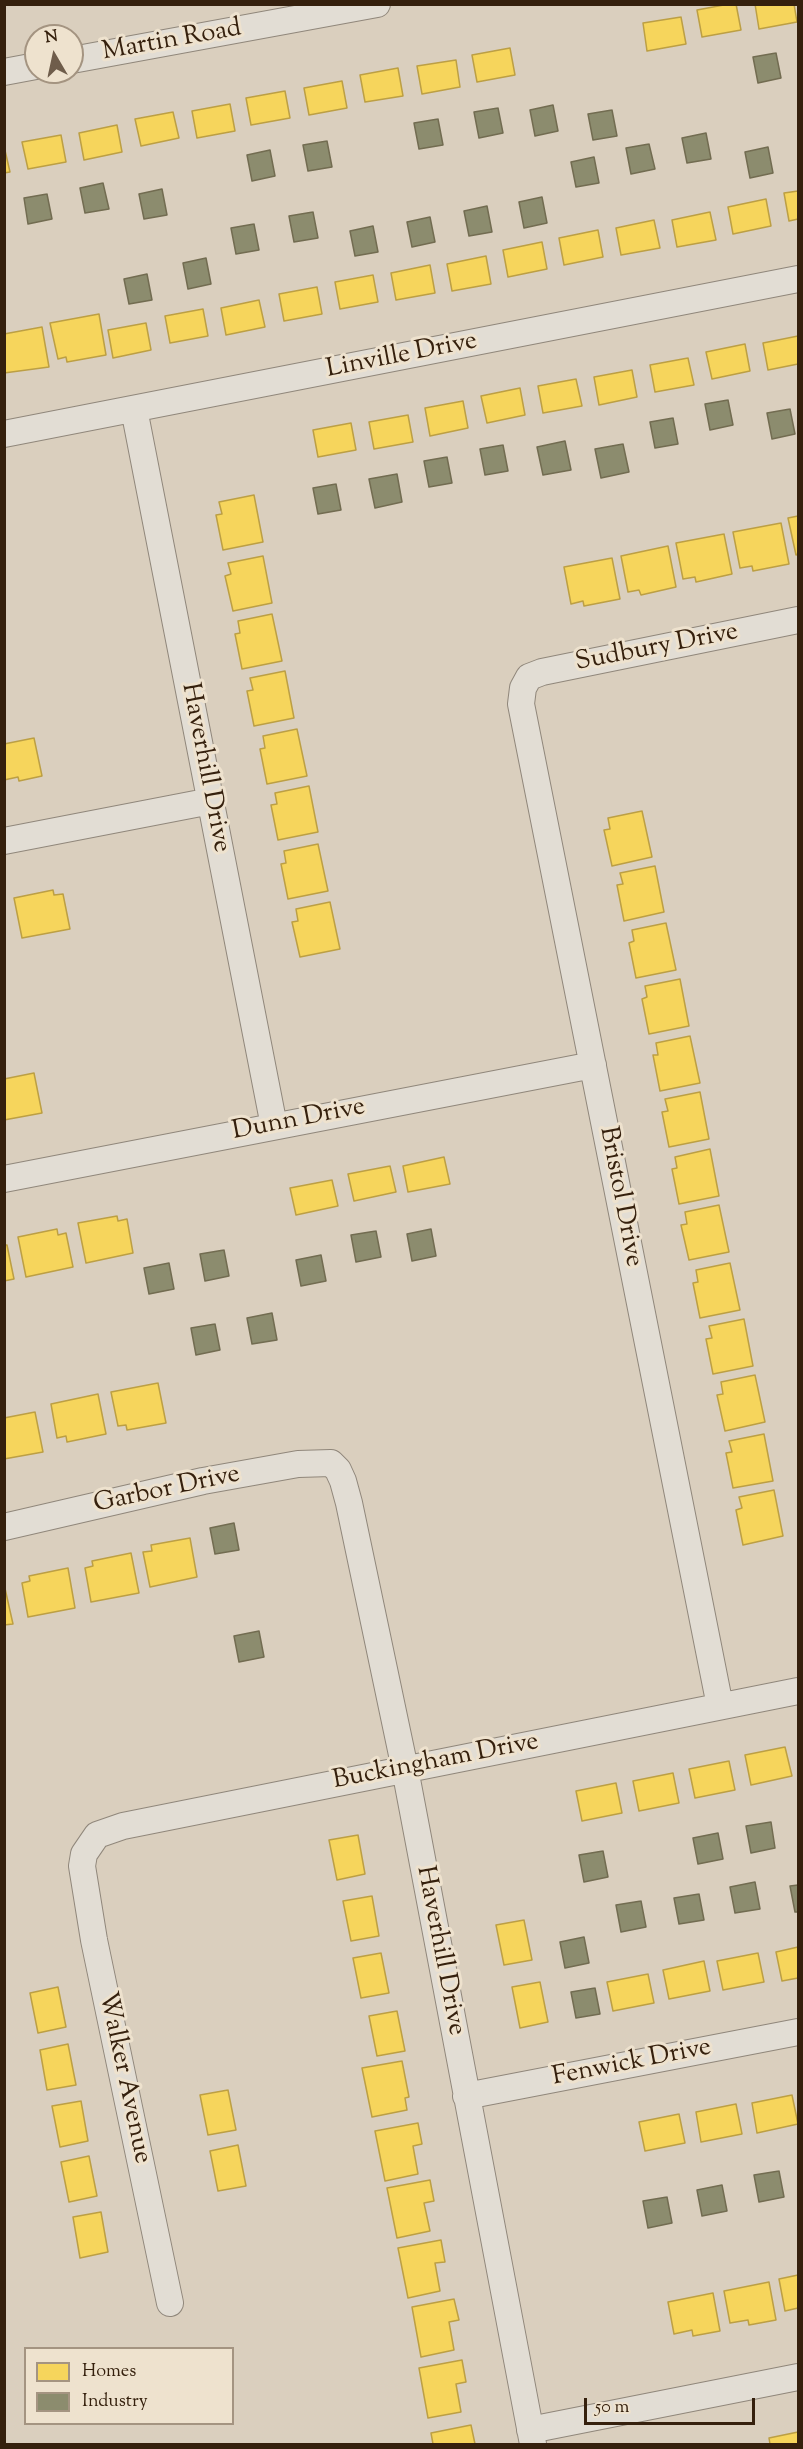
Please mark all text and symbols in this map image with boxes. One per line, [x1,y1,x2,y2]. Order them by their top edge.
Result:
street label: Martin Road [100,14,244,70]
north arrow [24,24,84,84]
text: N [43,25,60,50]
street label: Linville Drive [324,327,480,387]
street label: Sudbury Drive [573,618,741,680]
street label: Haverhill Drive [172,681,236,855]
street label: Dunn Drive [230,1093,368,1149]
street label: Bristol Drive [590,1124,648,1270]
street label: Garbor Drive [91,1460,243,1522]
street label: Buckingham Drive [330,1728,542,1798]
street label: Haverhill Drive [407,1864,471,2038]
street label: Walker Avenue [90,1989,156,2167]
street label: Fenwick Drive [550,2033,714,2095]
legend [24,2347,234,2425]
text: Homes [82,2359,136,2385]
scale bar [587,2386,758,2424]
text: Industry [82,2389,148,2415]
text: 50 m [595,2395,629,2421]

